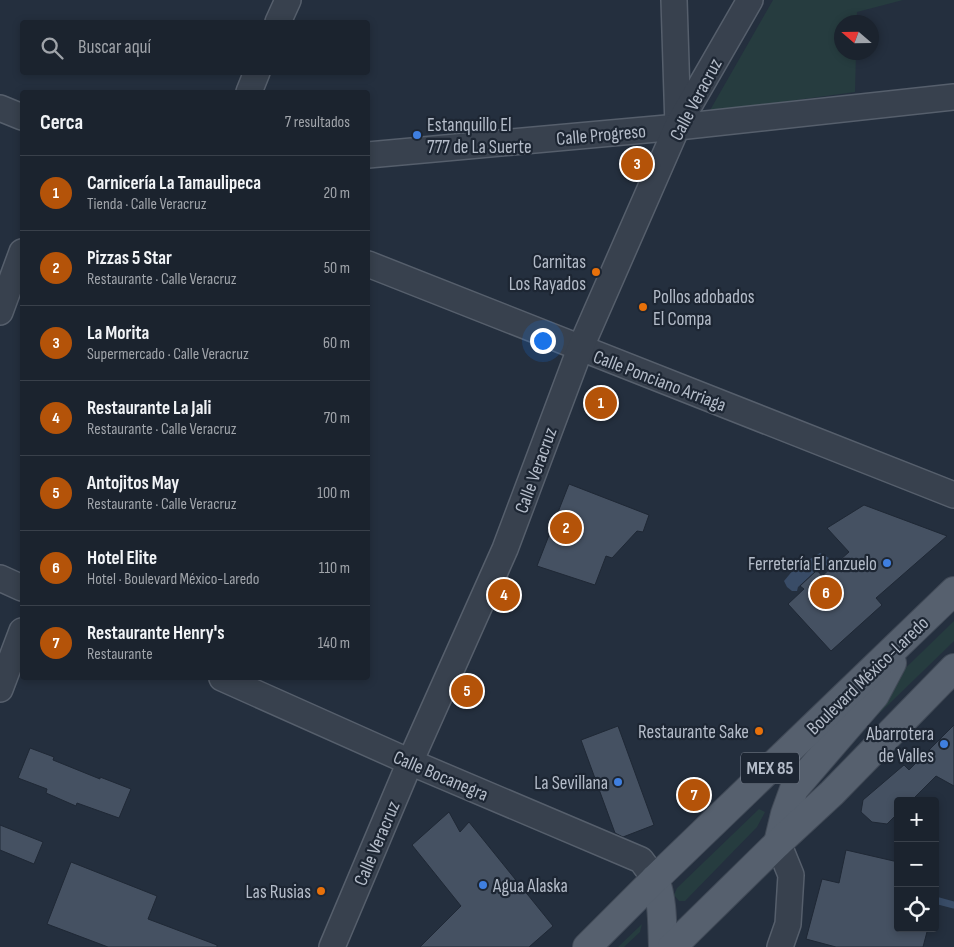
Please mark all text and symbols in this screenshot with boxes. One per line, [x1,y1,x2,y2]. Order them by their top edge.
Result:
north arrow [834,15,879,60]
search box [20,20,370,75]
icon: search [38,34,66,62]
text: Buscar aquí [78,36,151,59]
street label: Calle Veracruz [665,55,728,145]
text: Cerca [40,110,83,135]
text: 7 resultados [285,113,350,132]
place label: Estanquillo El 777 de La Suerte [427,114,532,159]
street label: Calle Progreso [555,120,647,151]
marker: Estanquillo El 777 de La Suerte [411,129,423,141]
pin: 3 [621,145,653,183]
text: Carnicería La Tamaulipeca [87,172,261,195]
text: 1 [53,184,59,203]
text: 20 m [323,184,350,203]
text: Tienda · Calle Veracruz [87,195,206,214]
text: Pizzas 5 Star [87,247,172,270]
place label: Carnitas Los Rayados [509,251,586,296]
text: 2 [52,259,60,278]
text: 50 m [324,259,350,278]
marker: Carnitas Los Rayados [590,266,602,278]
text: Restaurante · Calle Veracruz [87,270,236,289]
place label: Pollos adobados El Compa [653,286,755,331]
marker: Pollos adobados El Compa [637,301,649,313]
text: La Morita [87,322,149,345]
your location [530,328,556,354]
text: 3 [52,334,60,353]
text: 60 m [323,334,350,353]
text: Supermercado · Calle Veracruz [87,345,249,364]
street label: Calle Ponciano Arriaga [590,346,729,417]
pin: 1 [585,384,617,422]
text: Restaurante La Jali [87,397,211,420]
text: 4 [52,409,60,428]
text: 70 m [324,409,350,428]
text: Restaurante · Calle Veracruz [87,420,236,439]
street label: Calle Veracruz [510,424,563,517]
text: Antojitos May [87,472,179,495]
text: 5 [52,484,60,503]
text: 100 m [317,484,350,503]
text: Restaurante · Calle Veracruz [87,495,236,514]
pin: 2 [550,509,582,547]
text: Hotel Elite [87,547,157,570]
place label: Ferretería El anzuelo [748,553,877,576]
marker: Ferretería El anzuelo [881,557,893,569]
text: 6 [52,559,60,578]
text: 110 m [319,559,350,578]
text: Hotel · Boulevard México-Laredo [87,570,259,589]
pin: 6 [810,574,842,612]
pin: 4 [488,576,520,614]
street label: Boulevard México-Laredo [802,612,934,740]
text: Restaurante Henry's [87,622,224,645]
text: 7 [53,634,59,653]
text: 140 m [318,634,350,653]
text: Restaurante [87,645,153,664]
pin: 5 [451,672,483,710]
place label: Restaurante Sake [638,721,749,744]
place label: Abarrotera de Valles [865,723,934,768]
marker: Restaurante Sake [753,725,765,737]
marker: Abarrotera de Valles [938,738,950,750]
street label: Calle Bocanegra [390,746,491,807]
road number: MEX 85 [741,752,799,784]
place label: La Sevillana [534,772,608,795]
marker: La Sevillana [612,776,624,788]
pin: 7 [678,776,710,814]
map controls [894,797,939,932]
button: + [894,797,939,842]
street label: Calle Veracruz [349,798,406,889]
button: − [894,842,939,887]
place label: Agua Alaska [492,875,568,898]
marker: Agua Alaska [477,879,489,891]
place label: Las Rusias [246,881,311,904]
marker: Las Rusias [315,885,327,897]
button: locate [894,887,939,932]

